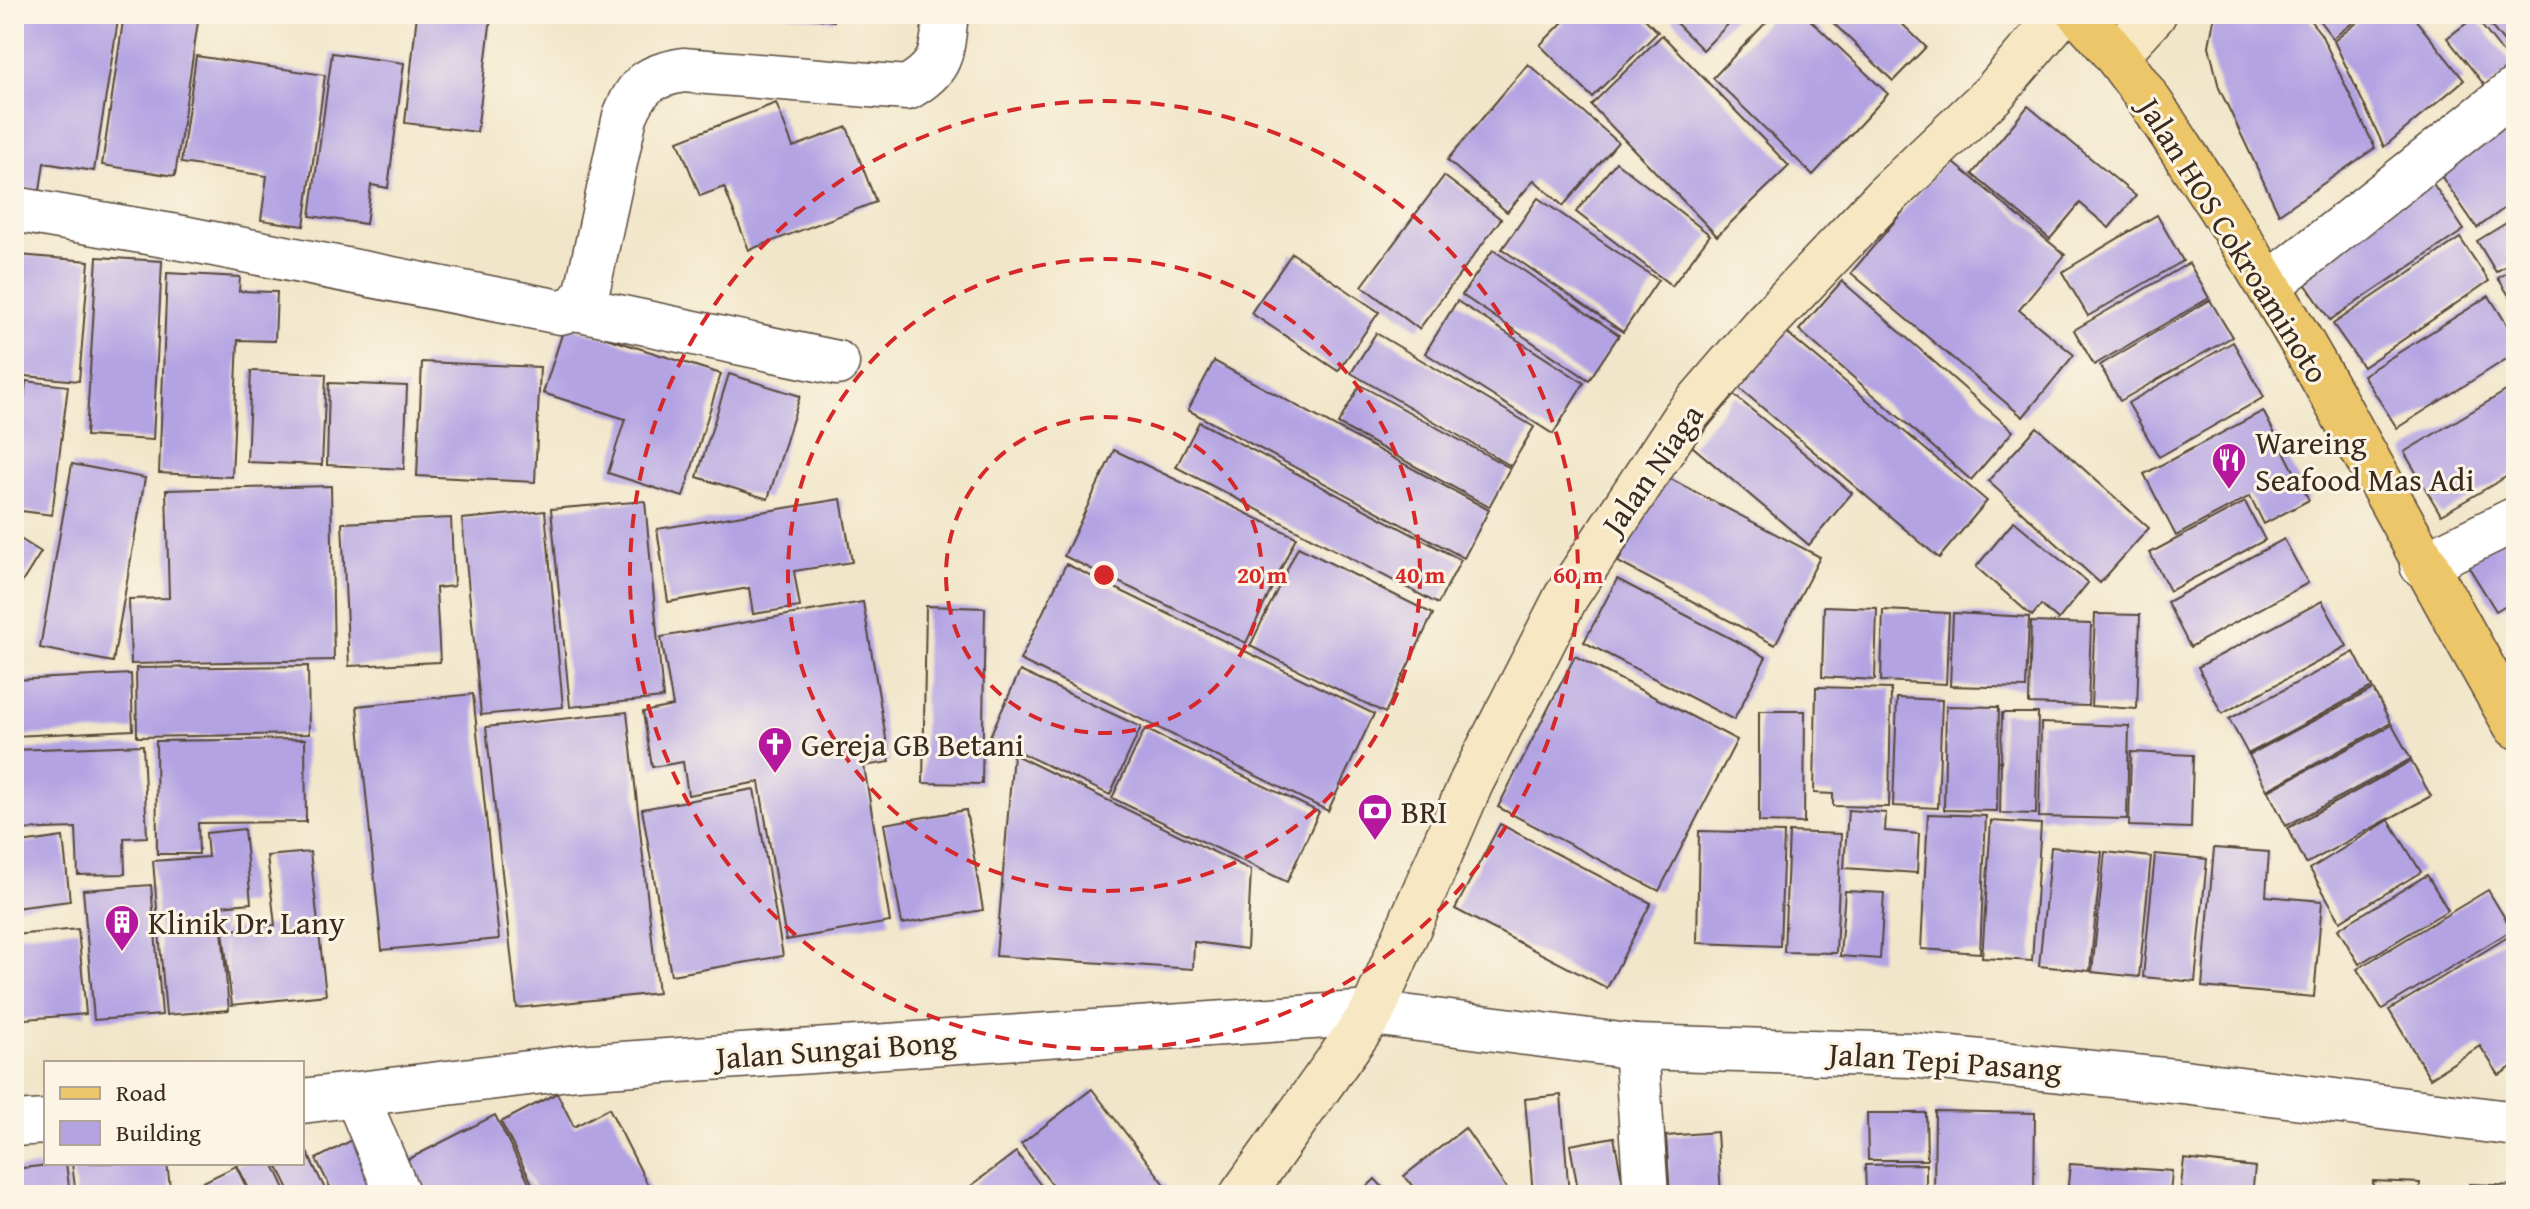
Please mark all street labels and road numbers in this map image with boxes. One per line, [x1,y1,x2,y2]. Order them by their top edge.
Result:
street label: Jalan HOS Cokroaminoto [2125,85,2341,392]
street label: Jalan Niaga [1587,394,1714,547]
street label: Jalan Sungai Bong [710,1017,958,1081]
street label: Jalan Tepi Pasang [1823,1029,2063,1093]

